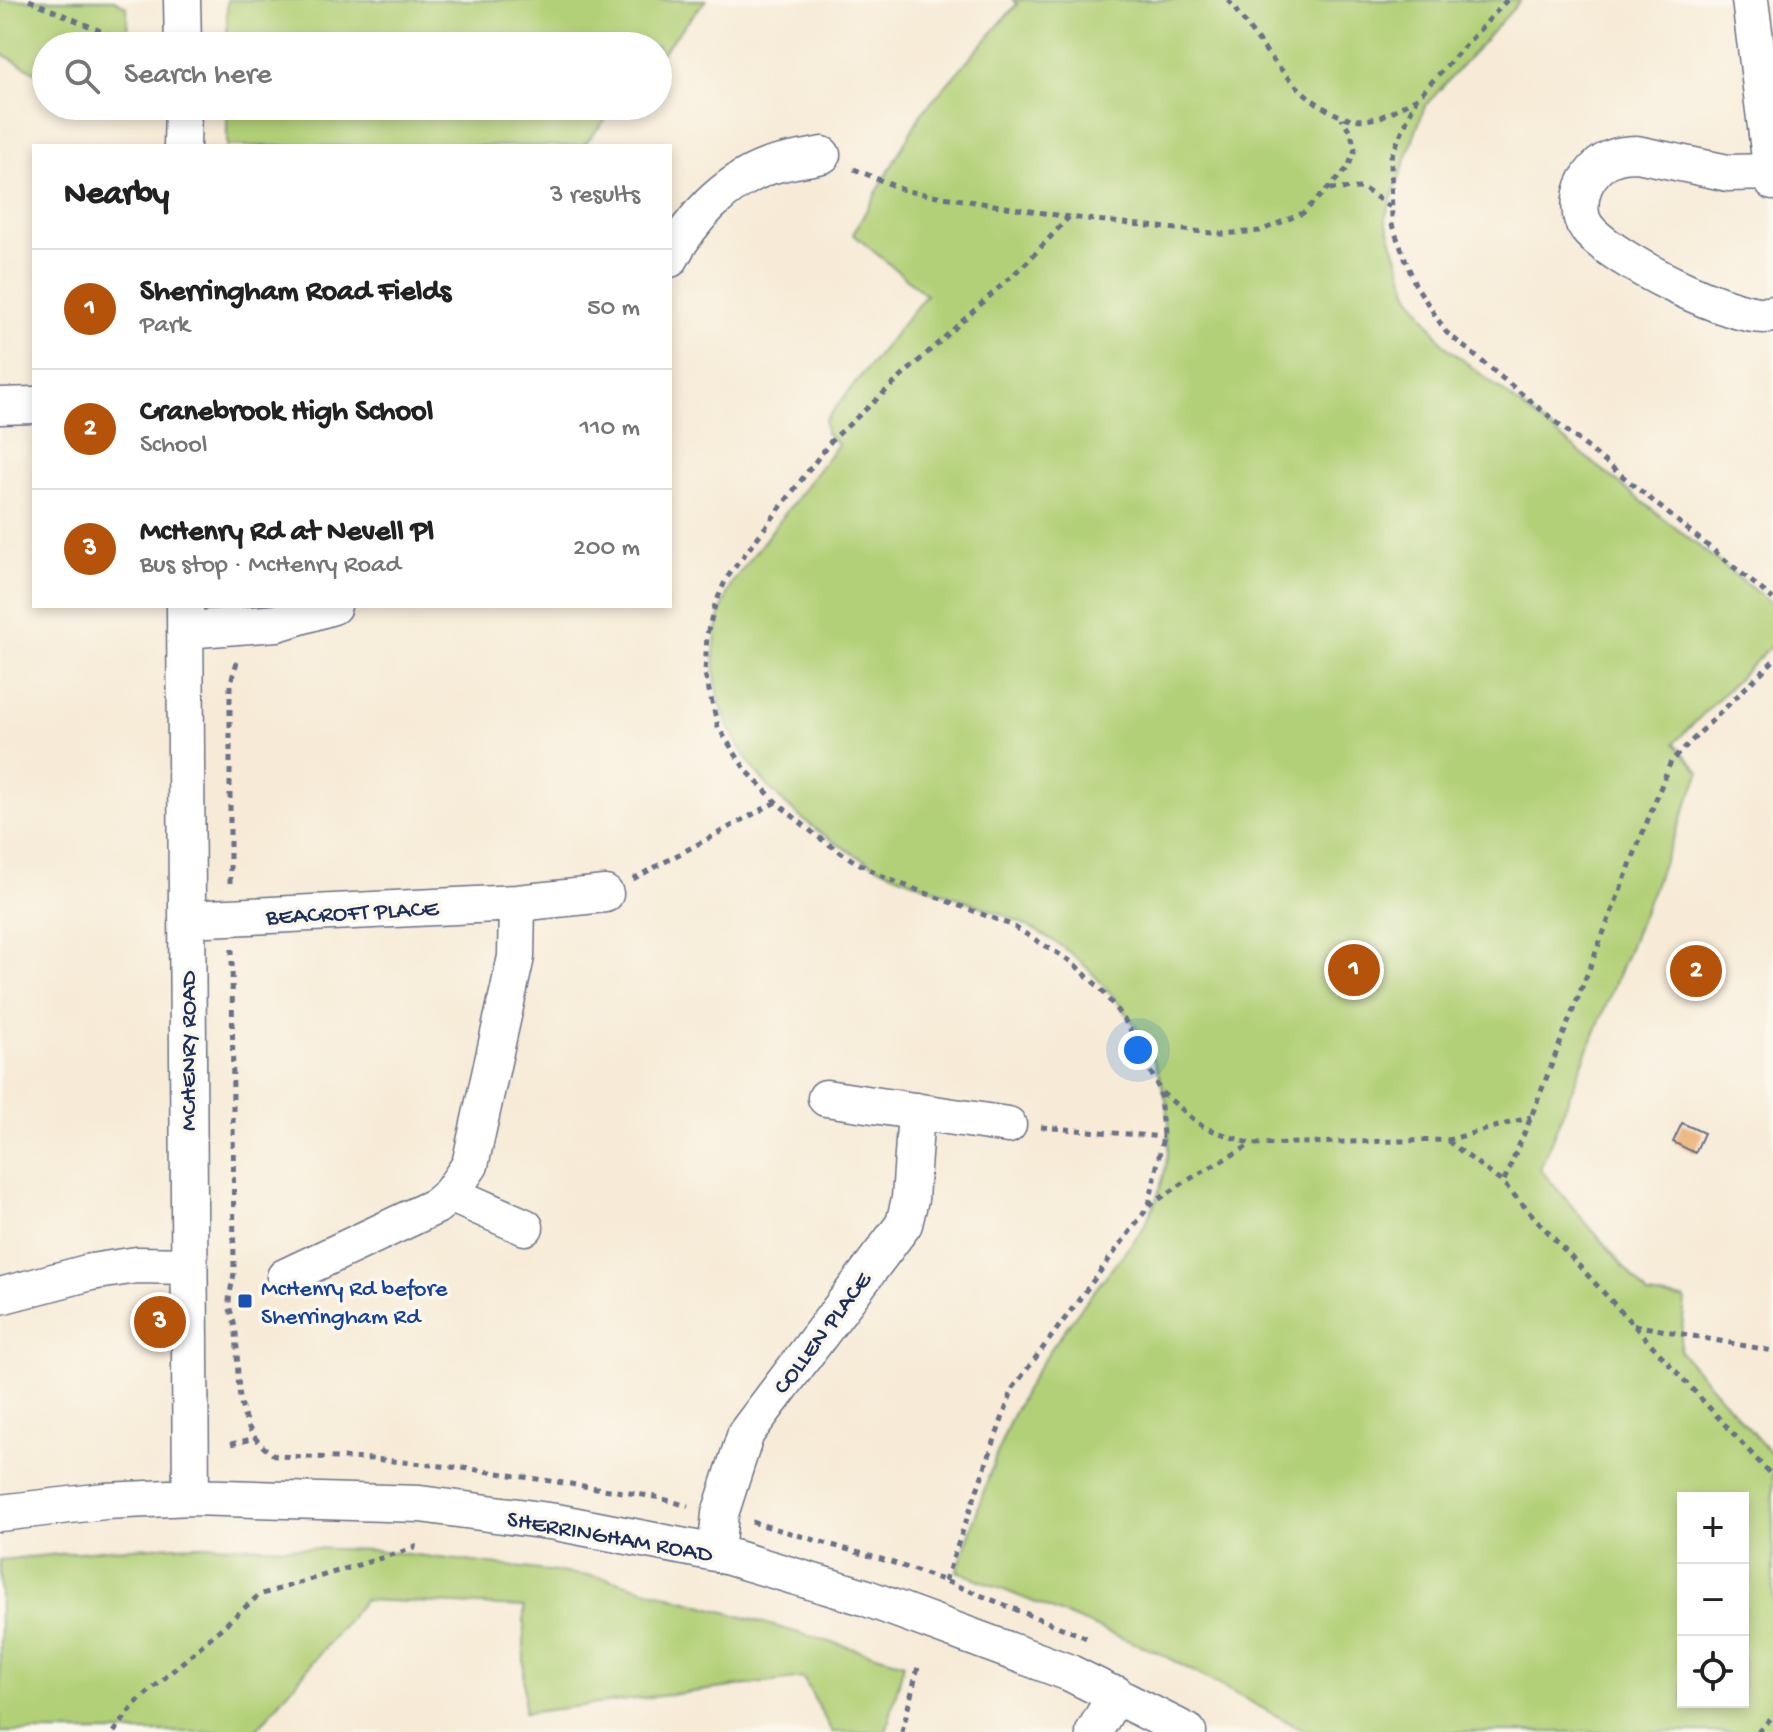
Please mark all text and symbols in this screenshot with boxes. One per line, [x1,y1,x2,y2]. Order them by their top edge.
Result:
search box [32,32,672,120]
icon: search [60,54,104,98]
text: Search here [124,59,272,94]
text: Nearby [64,176,169,216]
text: 3 results [550,181,640,212]
text: Sherringham Road Fields [140,276,451,311]
text: 1 [85,294,95,325]
text: 50 m [587,294,640,325]
text: Park [140,311,190,342]
text: Cranebrook High School [140,396,433,431]
text: 2 [84,414,96,445]
text: 110 m [580,414,640,445]
text: School [140,431,208,462]
text: McHenry Rd at Nevell Pl [140,516,434,551]
text: 3 [83,534,97,565]
text: 200 m [573,534,640,565]
text: Bus stop · McHenry Road [140,551,401,582]
street label: BEACROFT PLACE [264,895,440,934]
pin: 1 [1328,940,1380,1000]
pin: 2 [1670,941,1722,1001]
street label: MCHENRY ROAD [176,971,205,1131]
your location [1118,1030,1158,1070]
street label: COLLEN PLACE [768,1266,880,1401]
place label: McHenry Rd before Sherringham Rd [261,1276,448,1333]
pin: 3 [134,1292,186,1352]
marker: McHenry Rd before Sherringham Rd [236,1292,254,1310]
map controls [1677,1492,1749,1708]
button: + [1677,1492,1749,1564]
street label: SHERRINGHAM ROAD [504,1506,715,1571]
button: − [1677,1564,1749,1636]
button: locate [1677,1636,1749,1708]

